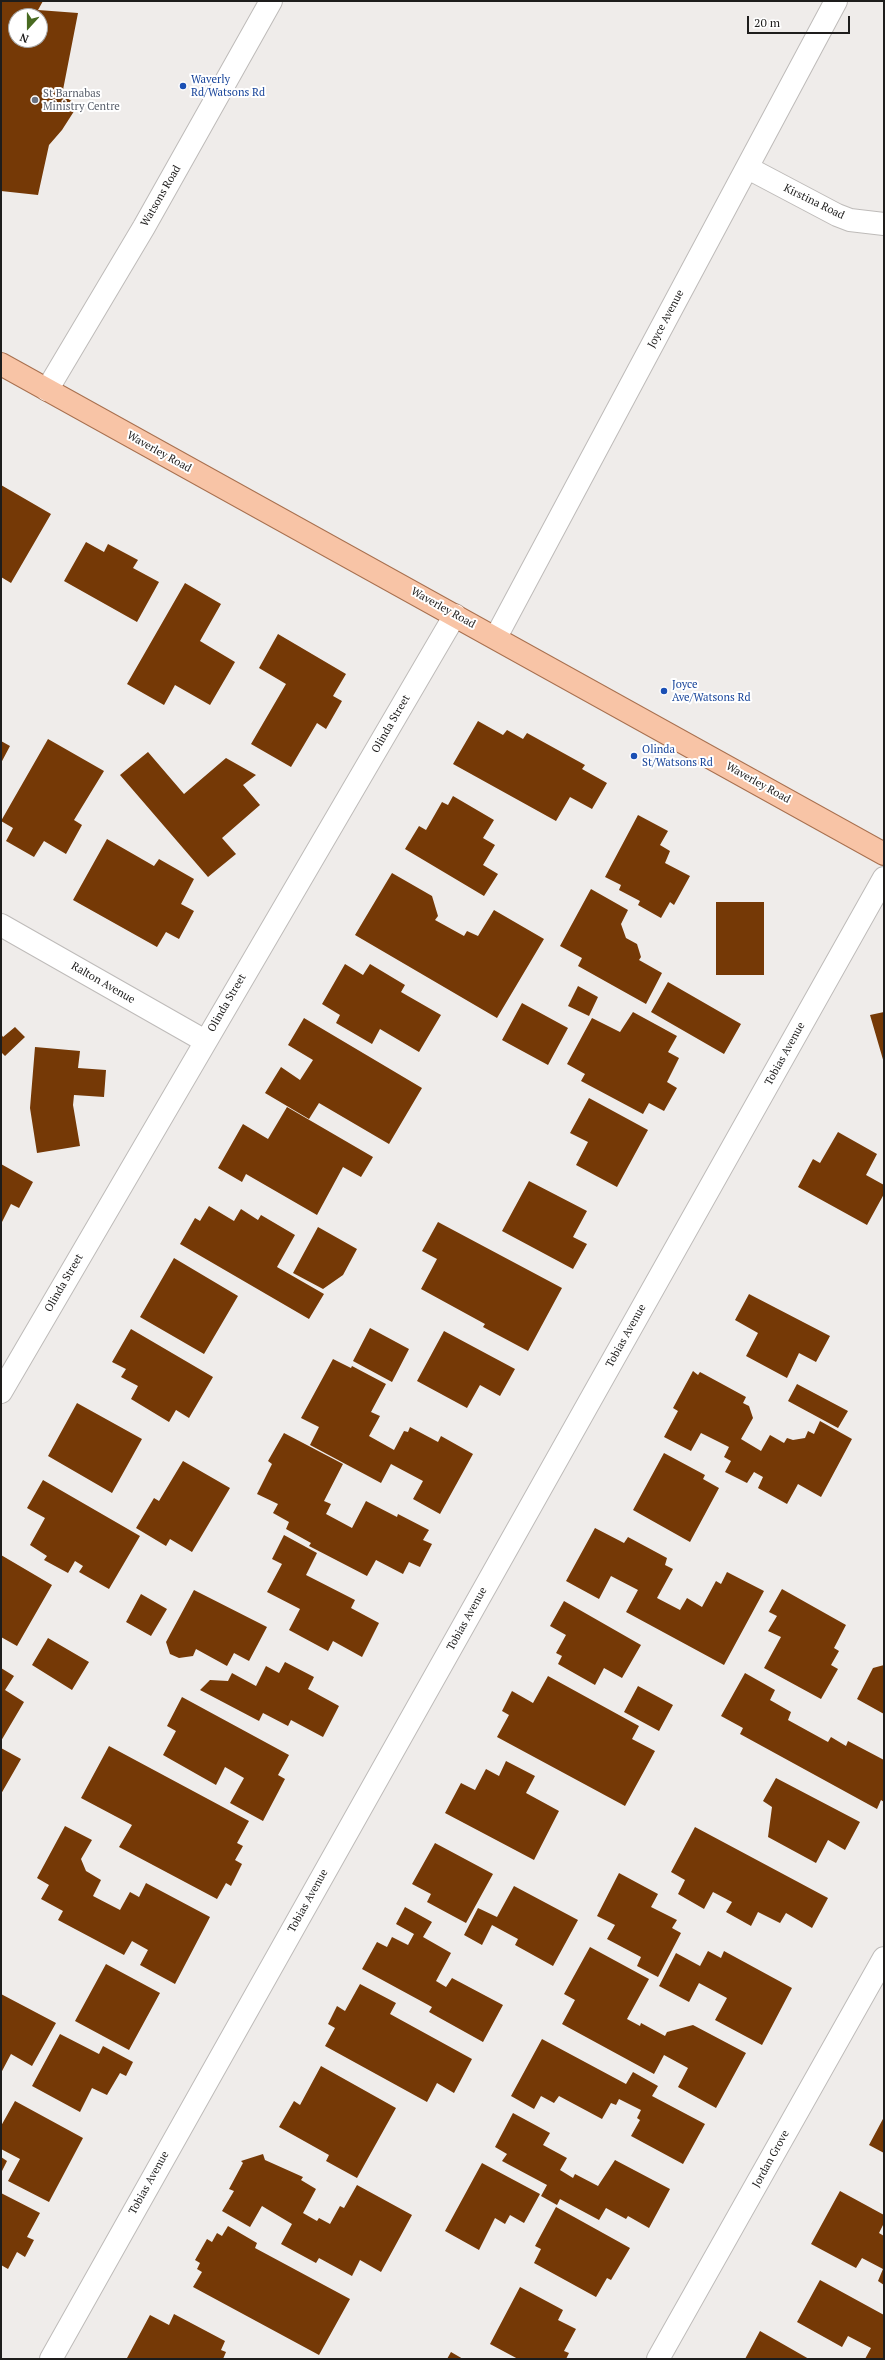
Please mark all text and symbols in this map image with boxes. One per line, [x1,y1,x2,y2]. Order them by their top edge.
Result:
north arrow [8,8,48,48]
scale bar [749,8,852,34]
text: 20 m [754,15,780,30]
text: N [18,30,30,46]
place label: Waverly Rd/Watsons Rd [191,73,265,99]
marker: Waverly Rd/Watsons Rd [178,81,188,91]
place label: St Barnabas Ministry Centre [43,87,120,113]
marker: St Barnabas Ministry Centre [30,95,40,105]
street label: Watsons Road [138,163,184,229]
street label: Kirstina Road [781,182,847,222]
street label: Joyce Avenue [645,288,687,350]
street label: Waverley Road [124,429,194,475]
street label: Waverley Road [408,585,478,631]
place label: Joyce Ave/Watsons Rd [672,678,751,704]
marker: Joyce Ave/Watsons Rd [659,686,669,696]
street label: Olinda Street [369,693,413,755]
place label: Olinda St/Watsons Rd [642,743,713,769]
marker: Olinda St/Watsons Rd [629,751,639,761]
street label: Waverley Road [723,760,793,806]
street label: Ralton Avenue [69,959,137,1007]
street label: Olinda Street [205,972,249,1034]
street label: Tobias Avenue [762,1020,808,1088]
street label: Olinda Street [42,1252,86,1314]
street label: Tobias Avenue [603,1302,649,1370]
street label: Tobias Avenue [444,1585,490,1653]
street label: Tobias Avenue [285,1867,331,1935]
street label: Jordan Grove [750,2128,792,2190]
street label: Tobias Avenue [126,2149,172,2217]

